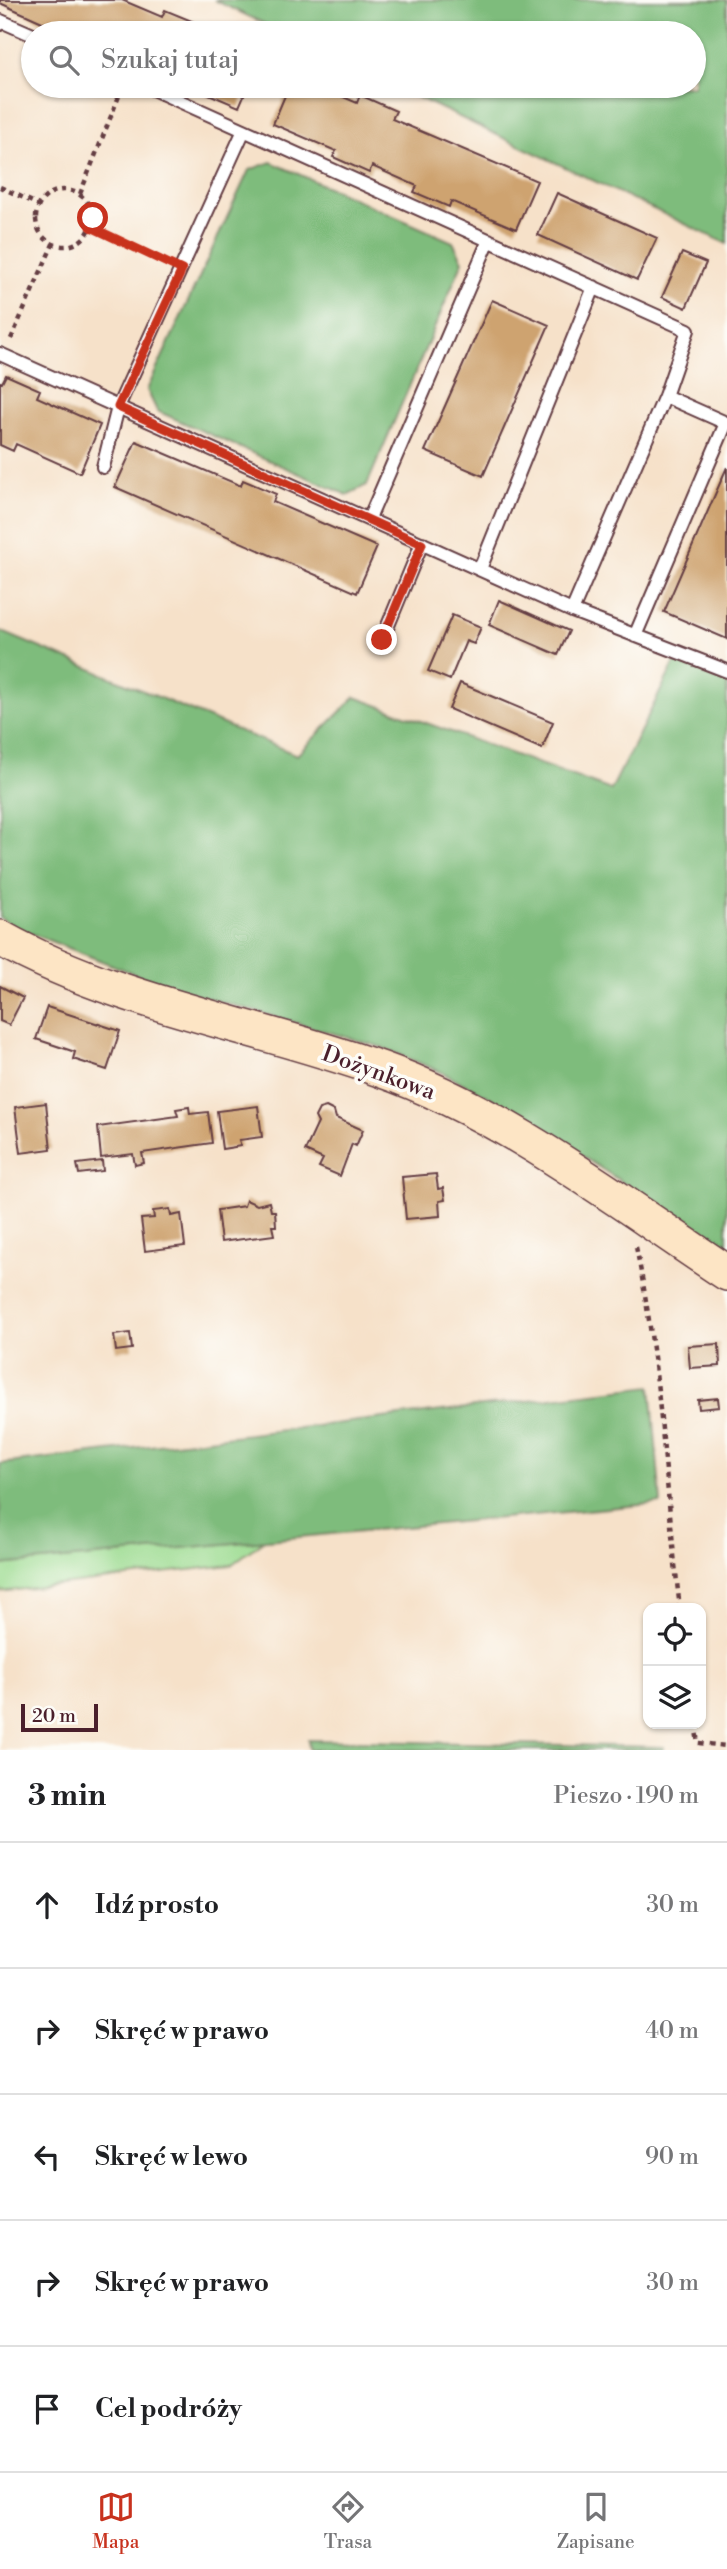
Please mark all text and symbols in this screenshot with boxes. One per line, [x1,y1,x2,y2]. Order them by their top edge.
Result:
search box [21,21,706,98]
icon: search [45,41,83,79]
text: Szukaj tutaj [101,44,240,76]
route start [77,202,108,233]
route end [366,624,397,655]
street label: Dożynkowa [318,1039,440,1107]
map controls [643,1603,706,1729]
button: locate [643,1603,706,1666]
button: layers [643,1666,706,1729]
scale bar [21,1701,98,1733]
text: 20 m [32,1704,76,1728]
text: 3 min [28,1777,106,1815]
text: Pieszo · 190 m [554,1782,699,1810]
icon: ahead [28,1886,66,1924]
text: Idź prosto [95,1889,219,1921]
text: 30 m [646,1891,699,1919]
icon: right [28,2012,66,2050]
text: Skręć w prawo [95,2015,269,2047]
text: 40 m [645,2017,699,2045]
icon: left [28,2138,66,2176]
text: Skręć w lewo [95,2141,248,2173]
text: 90 m [645,2143,699,2171]
icon: right [28,2264,66,2302]
text: Skręć w prawo [95,2267,269,2299]
text: 30 m [646,2269,699,2297]
icon: arrive [28,2390,66,2428]
text: Cel podróży [95,2393,242,2425]
tab: Mapa [92,2488,139,2554]
tab: Trasa [324,2488,372,2554]
tab: Zapisane [557,2488,635,2554]

